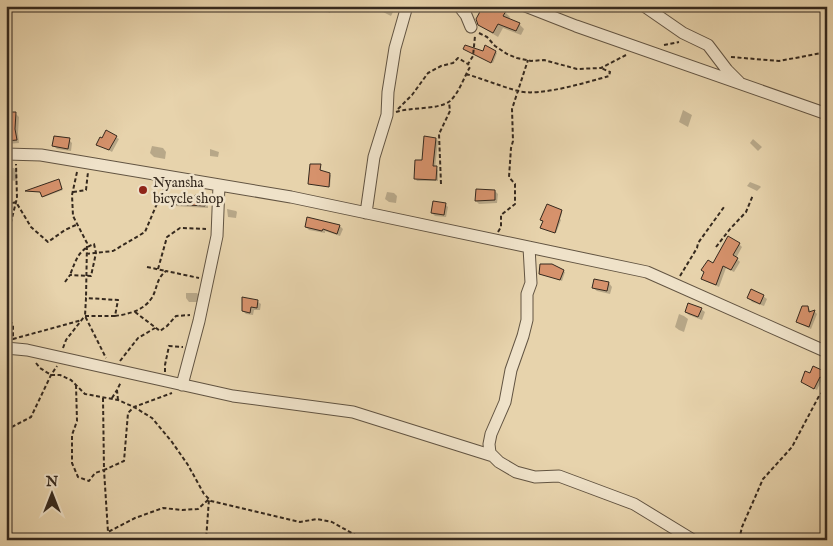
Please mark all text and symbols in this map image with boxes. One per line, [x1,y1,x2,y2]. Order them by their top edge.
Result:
place label: Nyansha bicycle shop [153,174,224,208]
marker: Nyansha bicycle shop [137,184,149,196]
north arrow [28,468,78,518]
text: N [45,473,58,491]

